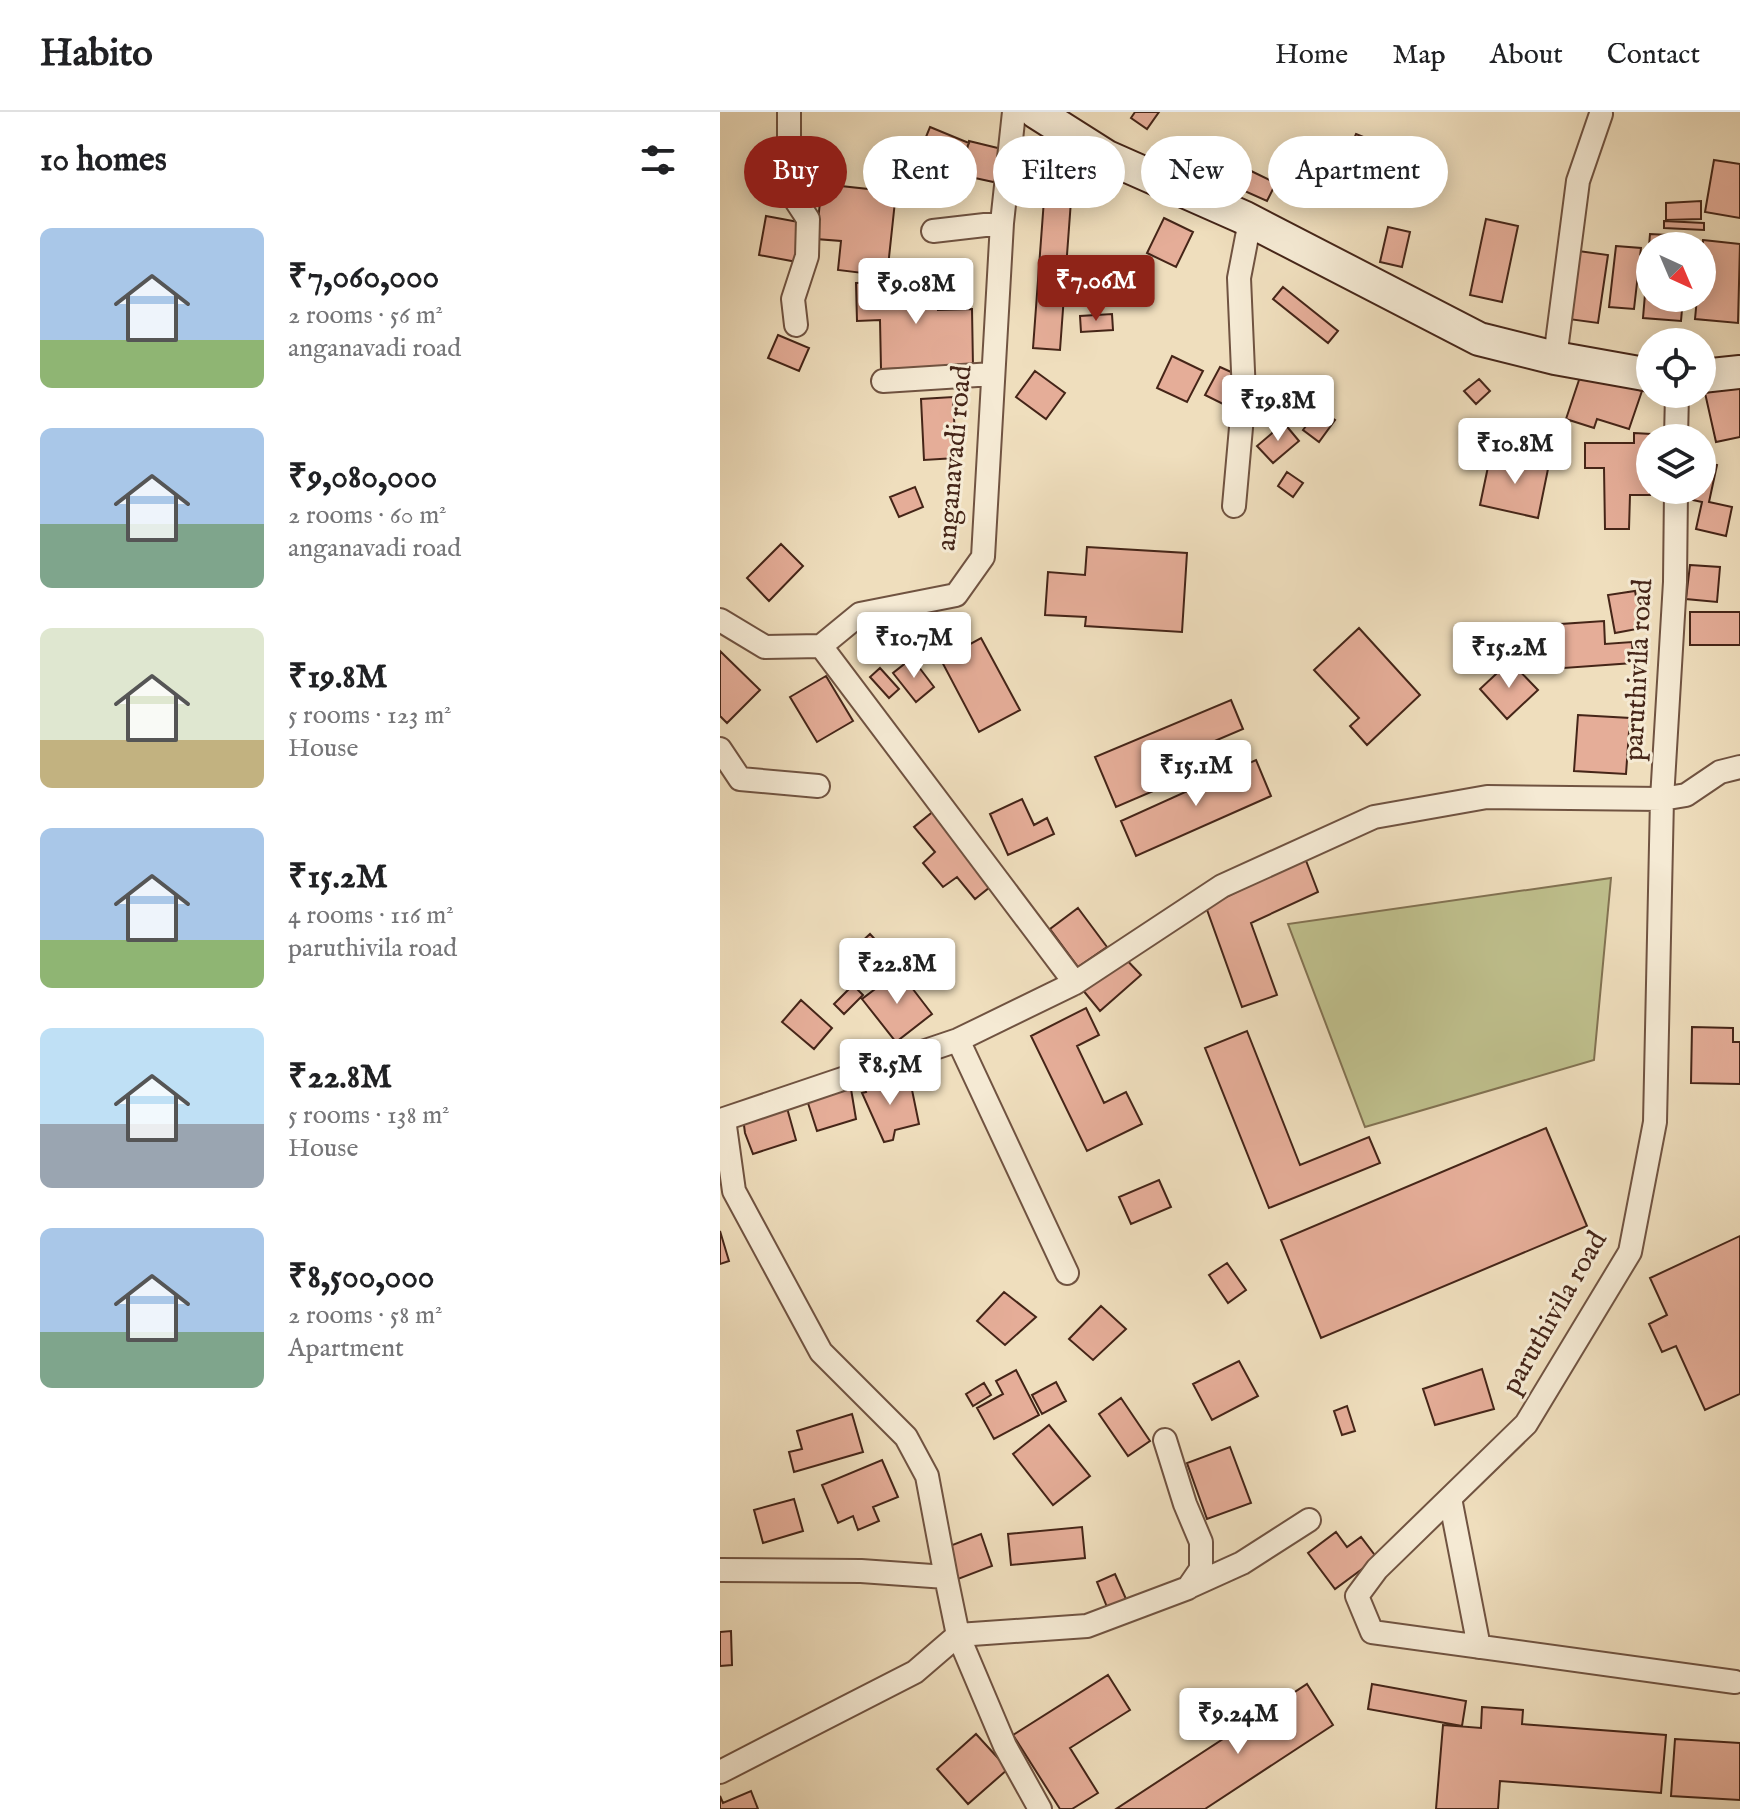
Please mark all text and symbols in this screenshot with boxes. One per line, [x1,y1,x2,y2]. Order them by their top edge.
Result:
text: Habito [40,31,153,79]
text: Home [1275,38,1348,73]
text: Map [1392,38,1446,73]
text: About [1490,38,1563,73]
text: Contact [1607,38,1700,73]
chip: Buy [744,136,847,208]
chip: Rent [863,136,977,208]
chip: Filters [993,136,1125,208]
chip: New [1141,136,1252,208]
chip: Apartment [1268,136,1448,208]
icon: filters [636,138,680,182]
text: 10 homes [40,139,167,182]
north arrow [1636,232,1716,312]
map controls [1636,232,1716,504]
pin: ₹7.06M [1031,255,1161,323]
text: ₹7,060,000 [288,256,439,299]
pin: ₹9.08M [851,258,981,326]
icon: home [104,260,200,356]
text: ₹7.06M [1056,264,1136,297]
text: ₹9.08M [876,267,956,300]
text: 2 rooms · 56 m² [288,299,443,332]
button: locate [1636,328,1716,408]
text: anganavadi road [288,332,461,365]
street label: anganavadi road [929,364,981,552]
pin: ₹19.8M [1213,375,1343,443]
text: ₹19.8M [1240,384,1316,417]
pin: ₹10.8M [1450,418,1580,486]
button: layers [1636,424,1716,504]
text: ₹10.8M [1476,427,1554,460]
text: ₹9,080,000 [288,456,437,499]
icon: home [104,460,200,556]
text: 2 rooms · 60 m² [288,499,447,532]
text: anganavadi road [288,532,461,565]
street label: paruthivila road [1617,578,1661,762]
pin: ₹10.7M [849,612,979,680]
text: ₹10.7M [875,621,953,654]
pin: ₹15.2M [1444,622,1574,690]
text: ₹15.2M [1471,631,1547,664]
text: ₹19.8M [288,656,388,699]
icon: home [104,660,200,756]
text: 5 rooms · 123 m² [288,699,452,732]
text: House [288,732,358,765]
pin: ₹15.1M [1131,740,1261,808]
text: ₹15.1M [1159,749,1233,782]
text: ₹15.2M [288,856,388,899]
icon: home [104,860,200,956]
text: 4 rooms · 116 m² [288,899,454,932]
text: paruthivila road [288,932,457,965]
pin: ₹22.8M [832,938,962,1006]
text: ₹22.8M [857,947,937,980]
pin: ₹8.5M [834,1039,946,1107]
text: ₹8.5M [858,1048,922,1081]
text: ₹22.8M [288,1056,392,1099]
icon: home [104,1060,200,1156]
text: 5 rooms · 138 m² [288,1099,450,1132]
text: House [288,1132,358,1165]
street label: paruthivila road [1494,1225,1616,1401]
text: ₹8,500,000 [288,1256,435,1299]
icon: home [104,1260,200,1356]
text: 2 rooms · 58 m² [288,1299,442,1332]
text: Apartment [288,1332,404,1365]
pin: ₹9.24M [1173,1688,1303,1756]
text: ₹9.24M [1197,1697,1279,1730]

